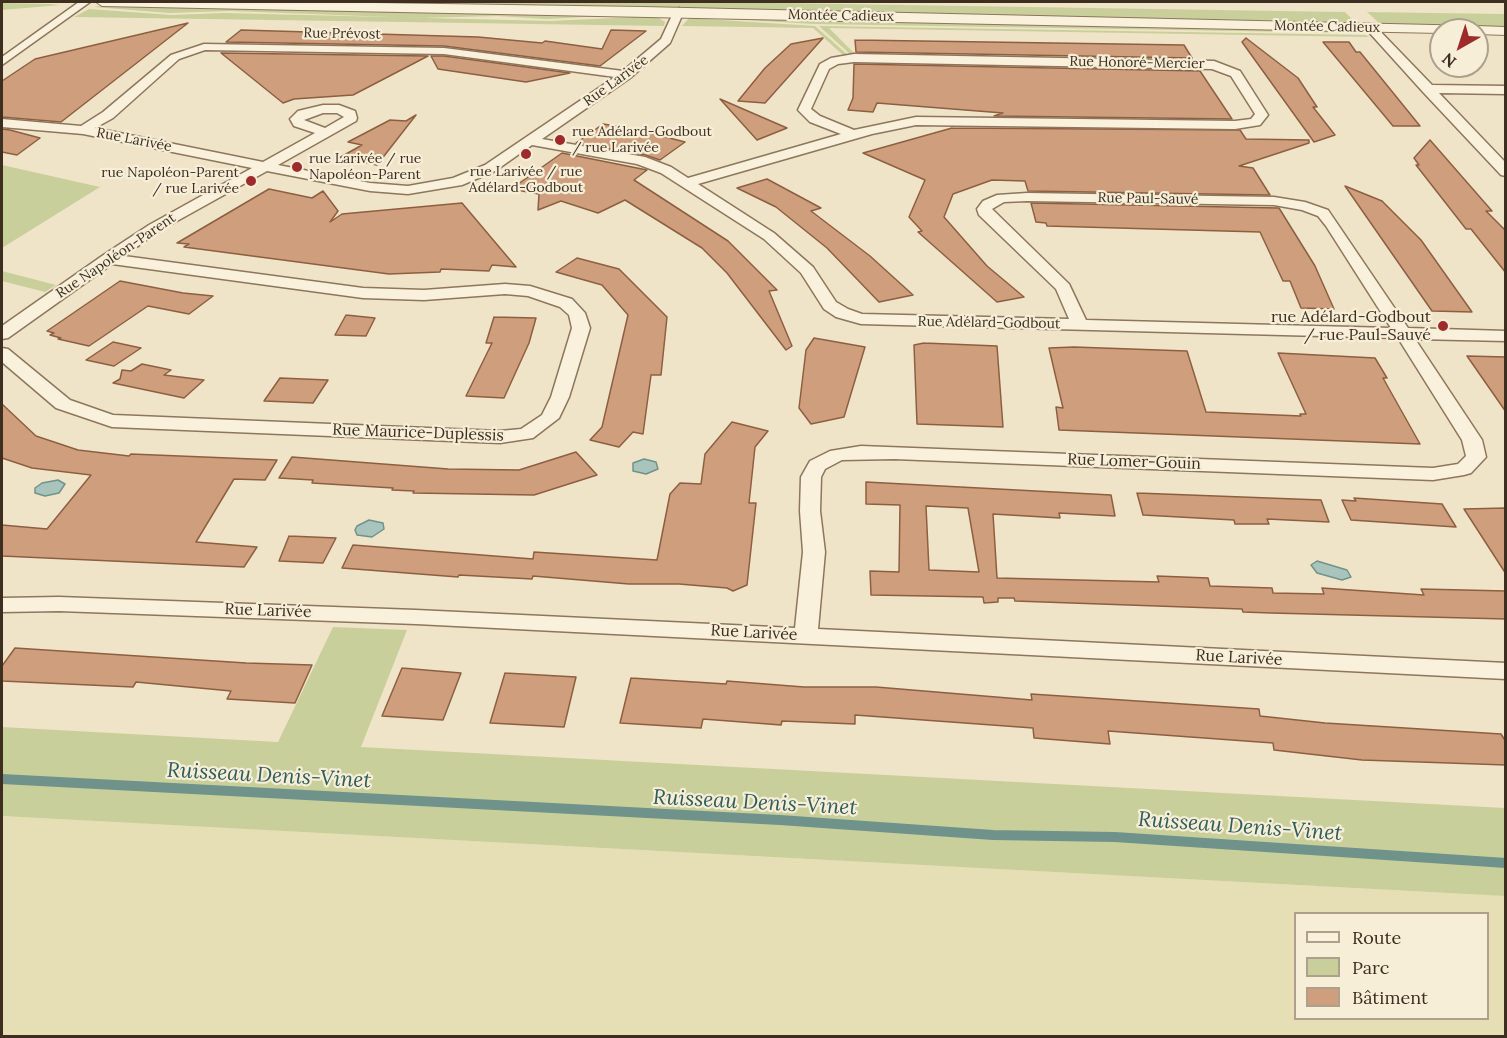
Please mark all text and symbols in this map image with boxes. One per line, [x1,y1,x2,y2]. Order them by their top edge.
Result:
street label: Montée Cadieux [788,7,894,25]
street label: Montée Cadieux [1274,18,1380,36]
north arrow [1429,18,1489,78]
street label: Rue Prévost [303,25,381,43]
text: N [1438,49,1460,72]
street label: Rue Larivée [580,52,652,110]
street label: Rue Honoré-Mercier [1069,53,1205,73]
street label: Rue Larivée [95,124,173,156]
place label: rue Adélard-Godbout / rue Larivée [572,124,712,156]
marker: rue Adélard-Godbout / rue Larivée [553,133,567,147]
marker: rue Larivée / rue Adélard-Godbout [519,147,533,161]
place label: rue Larivée / rue Napoléon-Parent [309,151,421,184]
marker: rue Larivée / rue Napoléon-Parent [290,160,304,174]
place label: rue Larivée / rue Adélard-Godbout [469,164,583,196]
place label: rue Napoléon-Parent / rue Larivée [101,165,239,198]
marker: rue Napoléon-Parent / rue Larivée [244,174,258,188]
street label: Rue Paul-Sauvé [1098,190,1198,208]
street label: Rue Napoléon-Parent [53,210,179,302]
place label: rue Adélard-Godbout / rue Paul-Sauvé [1271,307,1431,345]
street label: Rue Adélard-Godbout [918,313,1060,333]
marker: rue Adélard-Godbout / rue Paul-Sauvé [1436,319,1450,333]
street label: Rue Maurice-Duplessis [332,420,504,446]
street label: Rue Lomer-Gouin [1067,450,1201,474]
street label: Rue Larivée [224,600,312,622]
street label: Rue Larivée [710,621,798,645]
street label: Rue Larivée [1195,646,1283,670]
water label: Ruisseau Denis-Vinet [166,758,372,794]
water label: Ruisseau Denis-Vinet [652,785,858,821]
water label: Ruisseau Denis-Vinet [1137,807,1343,847]
legend [1294,912,1489,1020]
text: Route [1352,926,1401,949]
text: Parc [1352,956,1389,979]
text: Bâtiment [1352,986,1428,1009]

